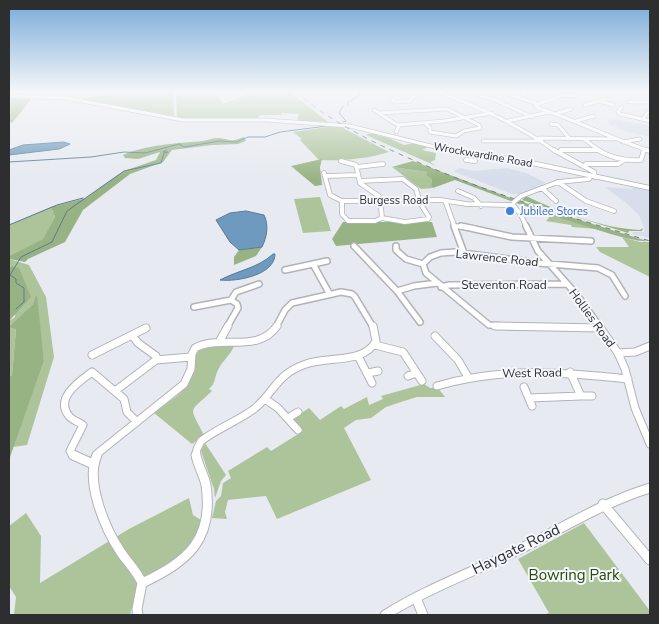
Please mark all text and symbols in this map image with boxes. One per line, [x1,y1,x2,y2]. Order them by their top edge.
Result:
street label: Wrockwardine Road [432,139,534,171]
street label: Burgess Road [360,193,428,208]
place label: Jubilee Stores [519,204,588,219]
marker: Jubilee Stores [504,205,516,217]
street label: Lawrence Road [455,246,539,270]
street label: Steventon Road [461,277,547,293]
street label: Hollies Road [565,285,619,351]
street label: West Road [502,364,562,382]
street label: Haygate Road [469,519,563,579]
park label: Bowring Park [529,565,620,585]

